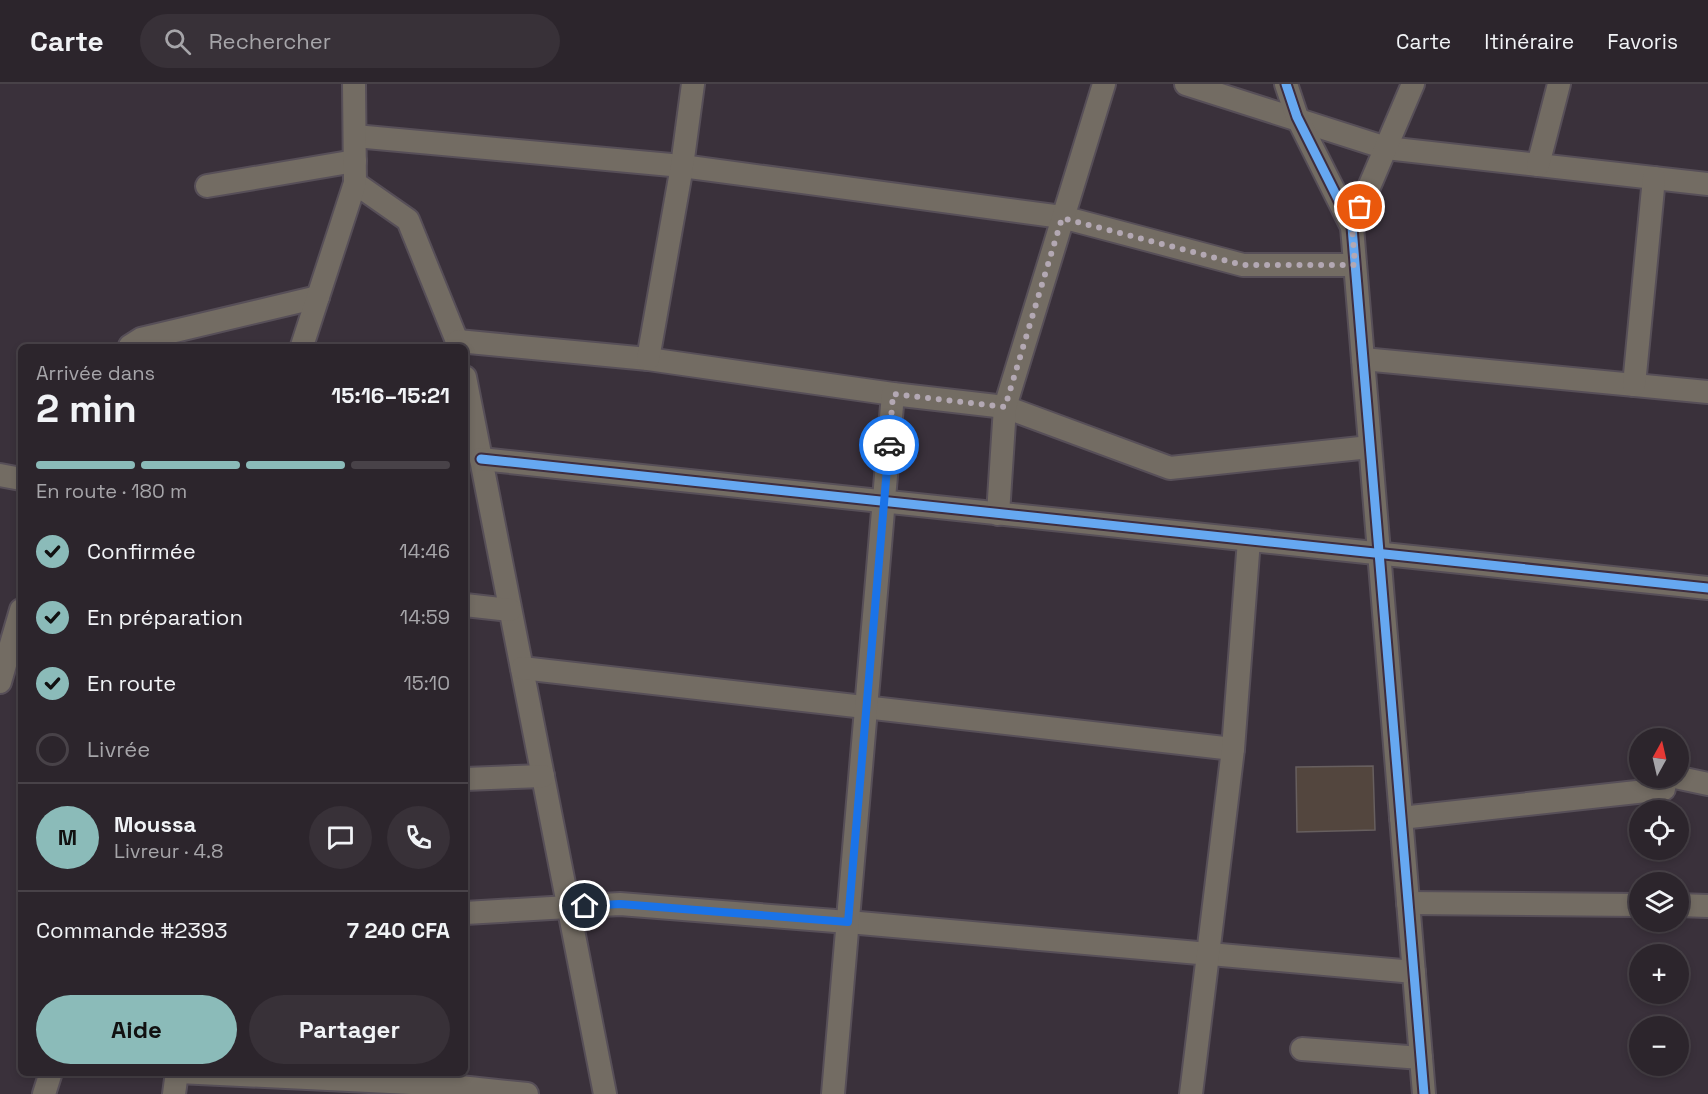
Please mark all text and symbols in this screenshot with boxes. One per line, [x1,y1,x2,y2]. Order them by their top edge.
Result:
search box [140,14,560,68]
text: Carte [30,23,104,59]
icon: search [161,25,194,58]
text: Rechercher [209,27,331,55]
text: Carte [1396,28,1451,55]
text: Itinéraire [1484,28,1574,55]
text: Favoris [1607,28,1678,55]
pin [1334,181,1385,232]
icon: bag [1343,190,1376,223]
text: Arrivée dans [36,360,155,386]
text: 15:16–15:21 [331,381,450,409]
text: 2 min [36,384,137,433]
courier [859,415,919,475]
icon: car [873,429,906,462]
text: En route · 180 m [36,478,187,504]
icon: check [36,535,69,568]
text: Confirmée [87,537,196,565]
text: 14:46 [399,538,450,564]
icon: check [36,601,69,634]
text: En préparation [87,603,243,631]
text: 14:59 [400,604,450,630]
icon: check [36,667,69,700]
text: En route [87,669,176,697]
text: 15:10 [403,670,450,696]
north arrow [1629,728,1689,788]
map controls [1629,728,1689,1076]
text: Livrée [87,735,150,763]
button: locate [1629,800,1689,860]
button: chat [309,806,372,869]
button: phone [387,806,450,869]
text: Moussa [114,810,196,838]
text: M [58,823,77,851]
text: Livreur · 4.8 [114,838,223,864]
button: layers [1629,872,1689,932]
pin [559,880,610,931]
icon: home [568,889,601,922]
text: Commande #2393 [36,916,228,944]
text: 7 240 CFA [347,916,450,944]
button: + [1629,944,1689,1004]
button: Aide [36,995,237,1064]
button: Partager [249,995,450,1064]
button: − [1629,1016,1689,1076]

